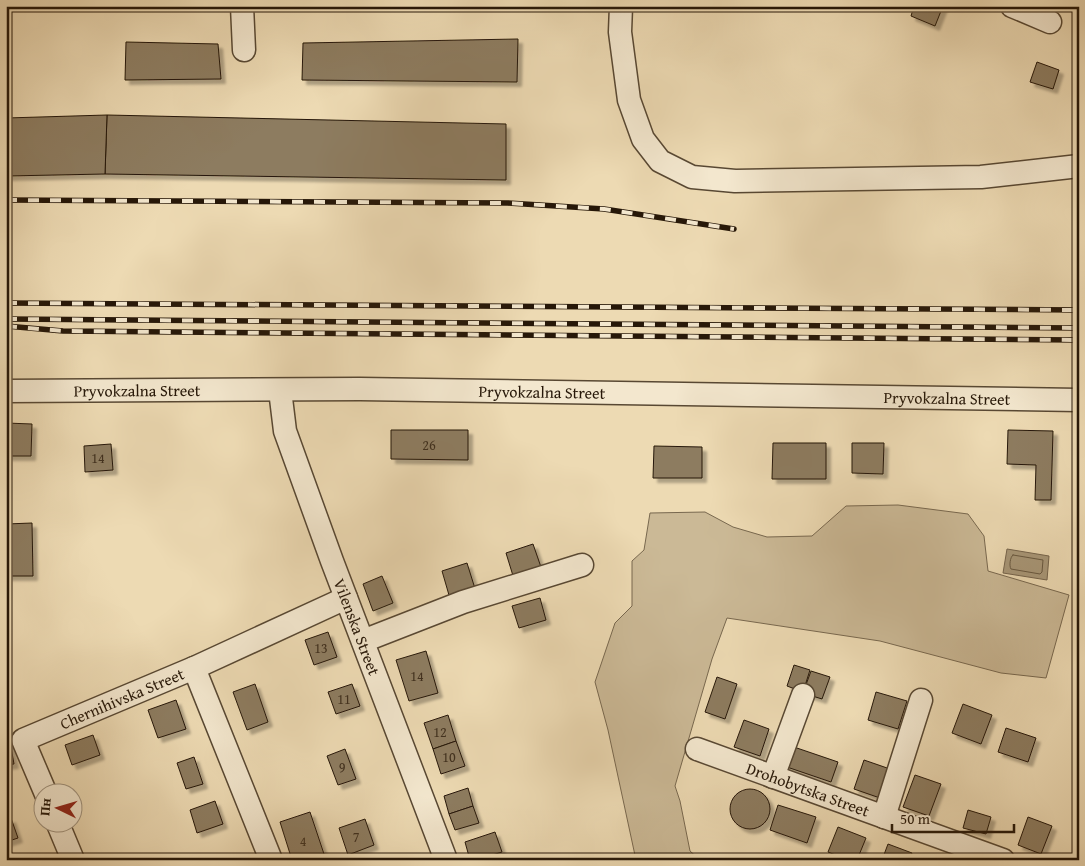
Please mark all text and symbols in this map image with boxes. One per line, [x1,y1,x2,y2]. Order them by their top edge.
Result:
street label: Pryvokzalna Street [74,378,201,403]
street label: Pryvokzalna Street [478,379,606,405]
street label: Pryvokzalna Street [883,385,1011,411]
house number: 26 [422,435,436,455]
house number: 14 [91,448,105,468]
street label: Vilenska Street [328,575,387,679]
house number: 13 [314,638,328,658]
street label: Chernihivska Street [56,661,188,735]
house number: 14 [410,666,424,686]
house number: 11 [337,689,351,709]
house number: 12 [433,722,447,742]
house number: 10 [442,747,456,767]
street label: Drohobytska Street [743,756,873,823]
house number: 9 [339,757,346,777]
north arrow [32,784,82,834]
text: Пн [34,797,56,817]
scale bar [892,801,1015,833]
text: 50 m [900,808,931,829]
house number: 7 [353,827,360,847]
house number: 4 [300,831,307,851]

